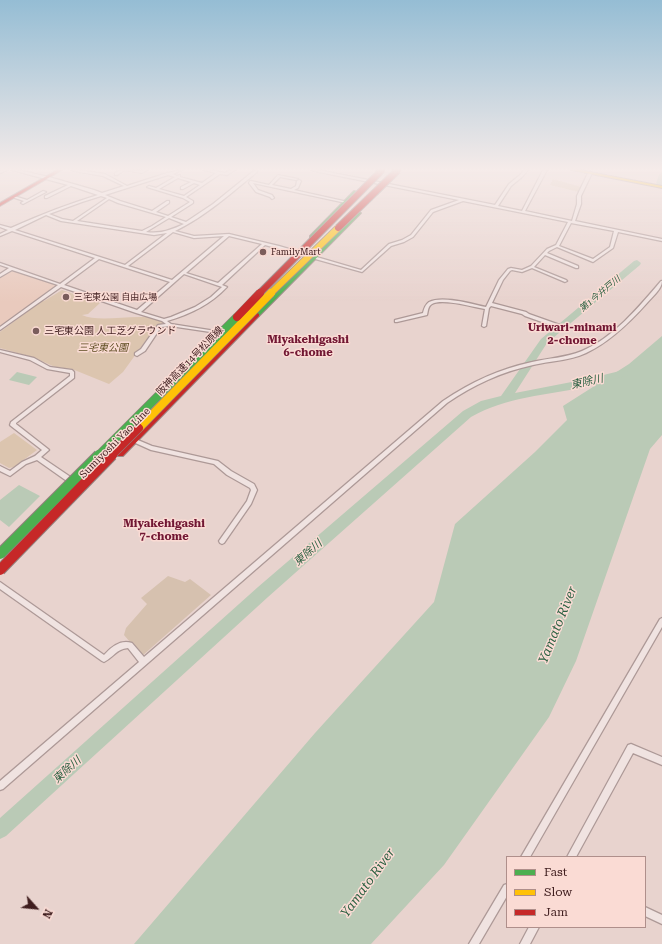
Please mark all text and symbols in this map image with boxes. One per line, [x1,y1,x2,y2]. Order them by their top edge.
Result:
marker: FamilyMart [258,247,268,257]
place label: FamilyMart [271,247,321,257]
water label: 第1今井戸川 [577,274,623,314]
marker: 三宅東公園 自由広場 [61,292,71,302]
place label: 三宅東公園 自由広場 [74,292,157,302]
district label: Uriwari-minami 2-chome [528,321,616,347]
street label: 阪神高速14号松原線 [154,324,226,398]
place label: 三宅東公園 人工芝グラウンド [44,325,177,337]
marker: 三宅東公園 人工芝グラウンド [31,326,41,336]
district label: Miyakehigashi 6-chome [267,333,349,359]
park label: 三宅東公園 [78,342,128,354]
water label: 東除川 [569,372,605,392]
street label: Sumiyoshi Yao Line [77,405,153,481]
district label: Miyakehigashi 7-chome [123,517,205,543]
water label: 東除川 [291,537,325,569]
water label: Yamato River [535,584,581,666]
water label: 東除川 [50,754,84,786]
water label: Yamato River [338,845,398,921]
legend [506,856,646,928]
text: Fast [544,865,567,879]
text: Slow [544,885,572,899]
north arrow [16,888,56,928]
text: Jam [544,905,568,919]
text: N [39,907,55,920]

